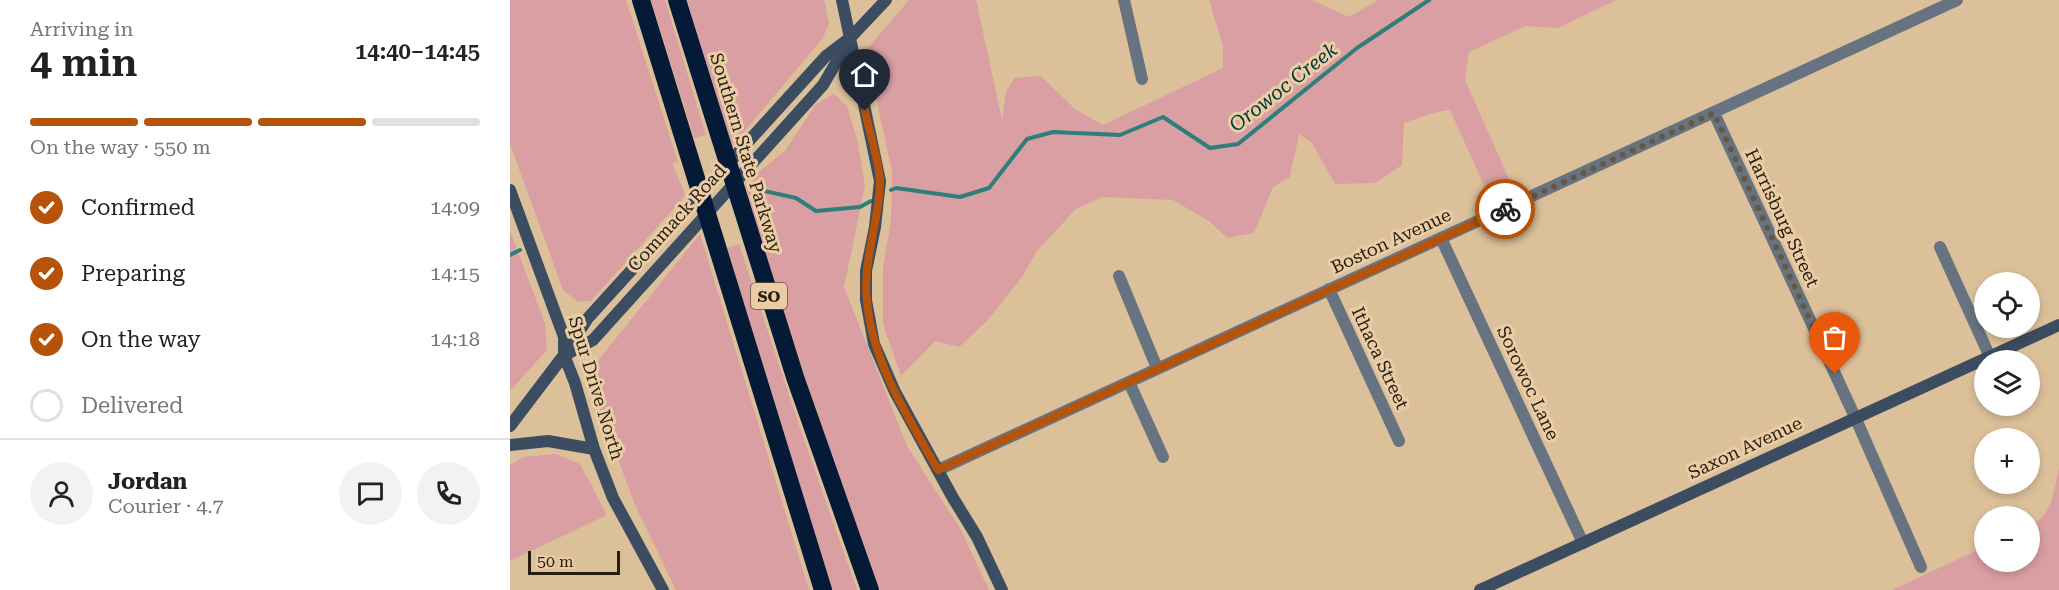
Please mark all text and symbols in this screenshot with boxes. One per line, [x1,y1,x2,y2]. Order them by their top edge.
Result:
text: Arriving in [30,17,133,41]
water label: Orowoc Creek [1224,37,1342,137]
text: 14:40–14:45 [355,39,480,64]
text: 4 min [30,40,137,86]
pin [839,49,890,111]
street label: Southern State Parkway [706,50,787,256]
icon: home [848,58,881,91]
text: On the way · 550 m [30,135,211,159]
street label: Harrisburg Street [1741,145,1824,291]
street label: Commack Road [623,160,730,275]
courier [1475,179,1535,239]
icon: check [30,191,63,224]
icon: bike [1489,193,1522,226]
text: Confirmed [81,195,195,220]
text: 14:09 [430,195,480,219]
street label: Boston Avenue [1327,204,1454,278]
icon: check [30,257,63,290]
text: Preparing [81,261,185,286]
text: 14:15 [430,261,480,285]
map controls [1974,272,2040,572]
button: locate [1974,272,2040,338]
road number: SO [751,283,787,309]
street label: Ithaca Street [1348,303,1413,413]
pin [1809,312,1860,374]
street label: Spur Drive North [565,314,628,463]
icon: bag [1818,321,1851,354]
icon: check [30,323,63,356]
street label: Sorowoc Lane [1493,323,1564,443]
text: On the way [81,327,201,352]
text: 14:18 [430,327,480,351]
button: layers [1974,350,2040,416]
text: Delivered [81,393,183,418]
street label: Saxon Avenue [1685,412,1805,483]
button: + [1974,428,2040,494]
button: person [30,462,93,525]
button: chat [339,462,402,525]
button: phone [417,462,480,525]
text: Jordan [108,469,187,494]
text: Courier · 4.7 [108,494,224,518]
button: − [1974,506,2040,572]
scale bar [528,548,620,576]
text: 50 m [537,552,574,571]

